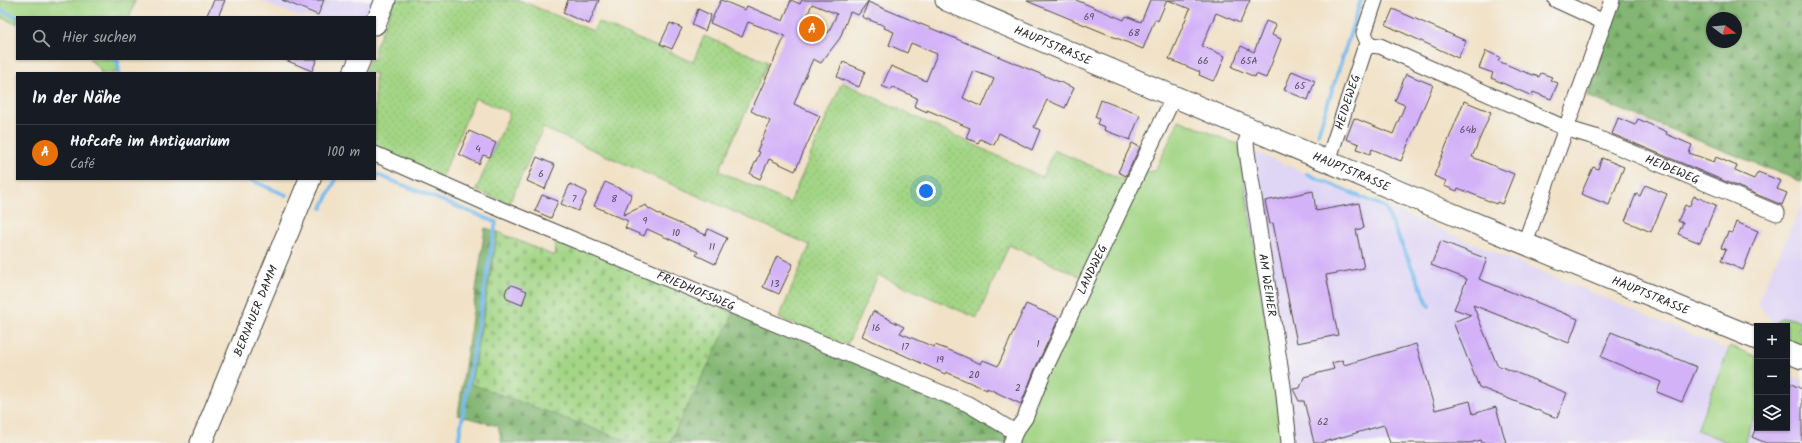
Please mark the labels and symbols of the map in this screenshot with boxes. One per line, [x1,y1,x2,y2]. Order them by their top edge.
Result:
house number: 69 [1084,9,1094,25]
north arrow [1706,12,1742,48]
pin: A [799,14,825,44]
street label: HAUPTSTRASSE [1011,21,1095,71]
house number: 68 [1128,25,1141,41]
house number: 66 [1197,53,1209,69]
house number: 65A [1240,53,1258,69]
street label: HEIDEWEG [1330,72,1366,132]
house number: 65 [1295,78,1306,94]
house number: 64b [1460,122,1477,138]
house number: 4 [475,141,481,157]
street label: HAUPTSTRASSE [1309,147,1394,197]
street label: HEIDEWEG [1642,150,1702,190]
house number: 6 [538,166,544,182]
your location [916,181,936,201]
house number: 7 [572,191,577,207]
house number: 8 [611,191,618,207]
house number: 9 [643,213,648,229]
house number: 10 [672,225,680,241]
house number: 11 [709,239,715,255]
street label: LANDWEG [1072,241,1112,298]
street label: AM WEIHER [1253,252,1281,318]
street label: BERNAUER DAMM [229,262,284,360]
street label: FRIEDHOFSWEG [654,266,738,316]
street label: HAUPTSTRASSE [1609,271,1693,321]
house number: 13 [771,276,780,292]
house number: 16 [872,320,880,336]
house number: 1 [1036,336,1040,352]
house number: 17 [901,339,909,355]
house number: 19 [936,352,944,368]
house number: 20 [969,367,979,383]
house number: 2 [1015,380,1021,396]
house number: 62 [1317,414,1329,430]

